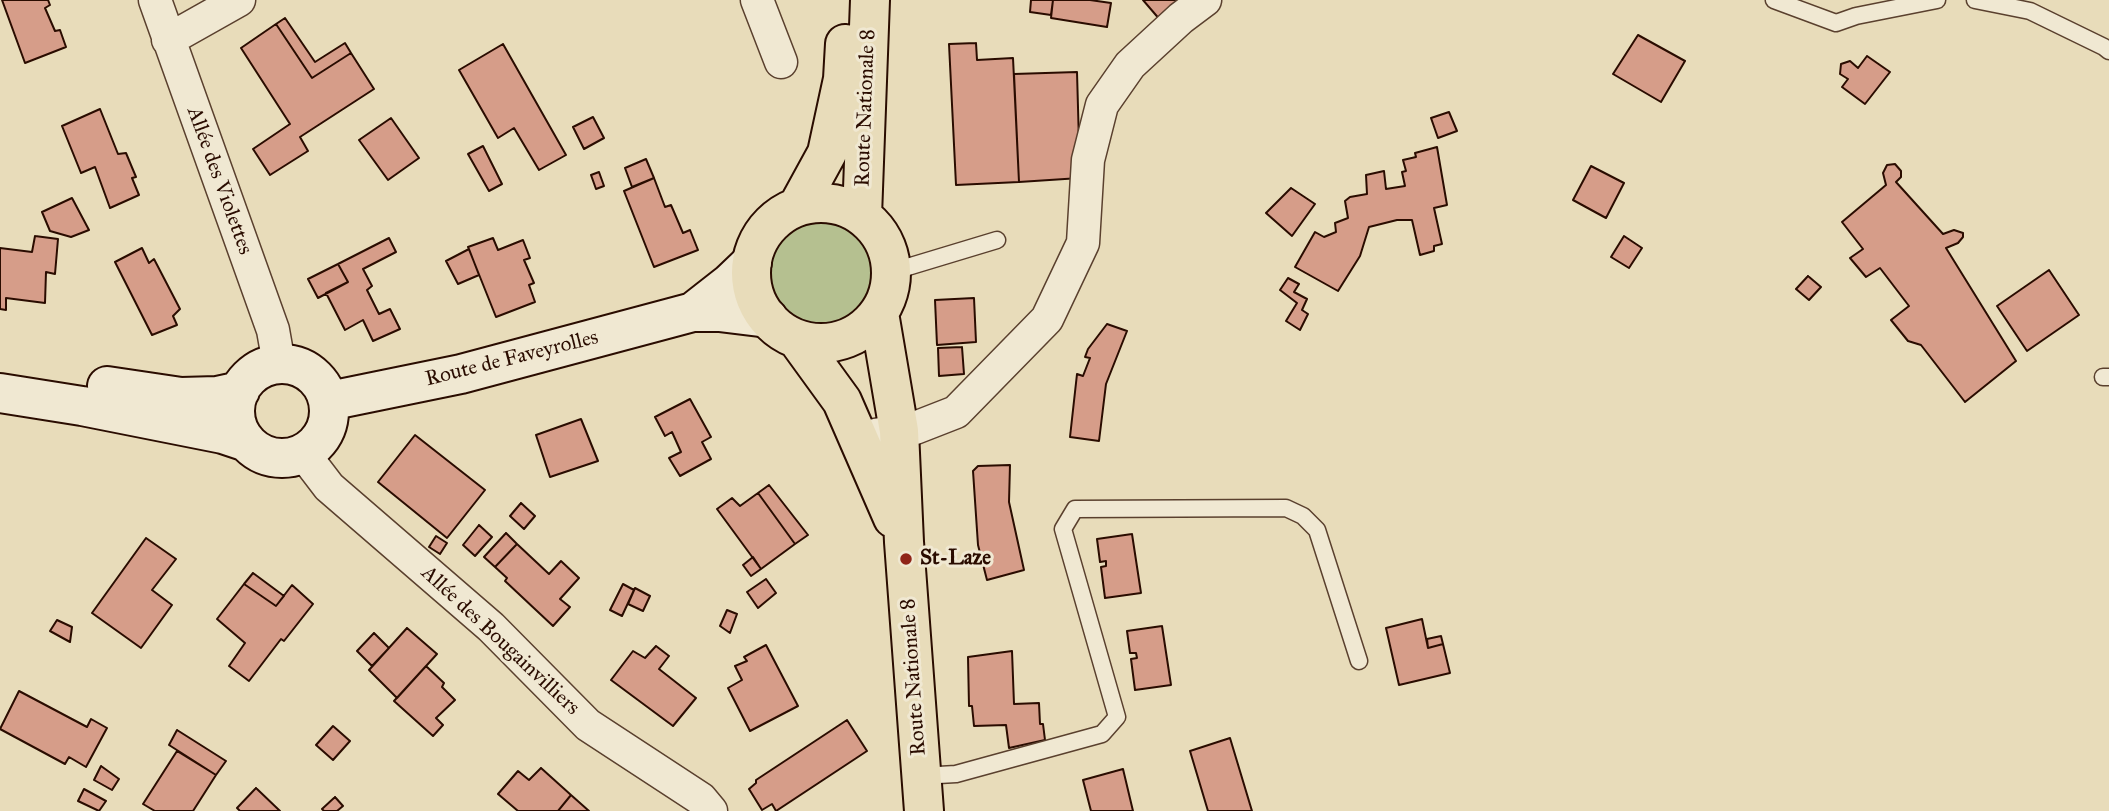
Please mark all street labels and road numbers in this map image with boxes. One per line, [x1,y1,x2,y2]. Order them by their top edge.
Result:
street label: Route Nationale 8 [851,29,881,187]
street label: Allée des Violettes [181,104,257,258]
street label: Route de Faveyrolles [423,325,601,393]
street label: Allée des Bougainvilliers [416,561,584,721]
street label: Route Nationale 8 [896,598,932,756]

